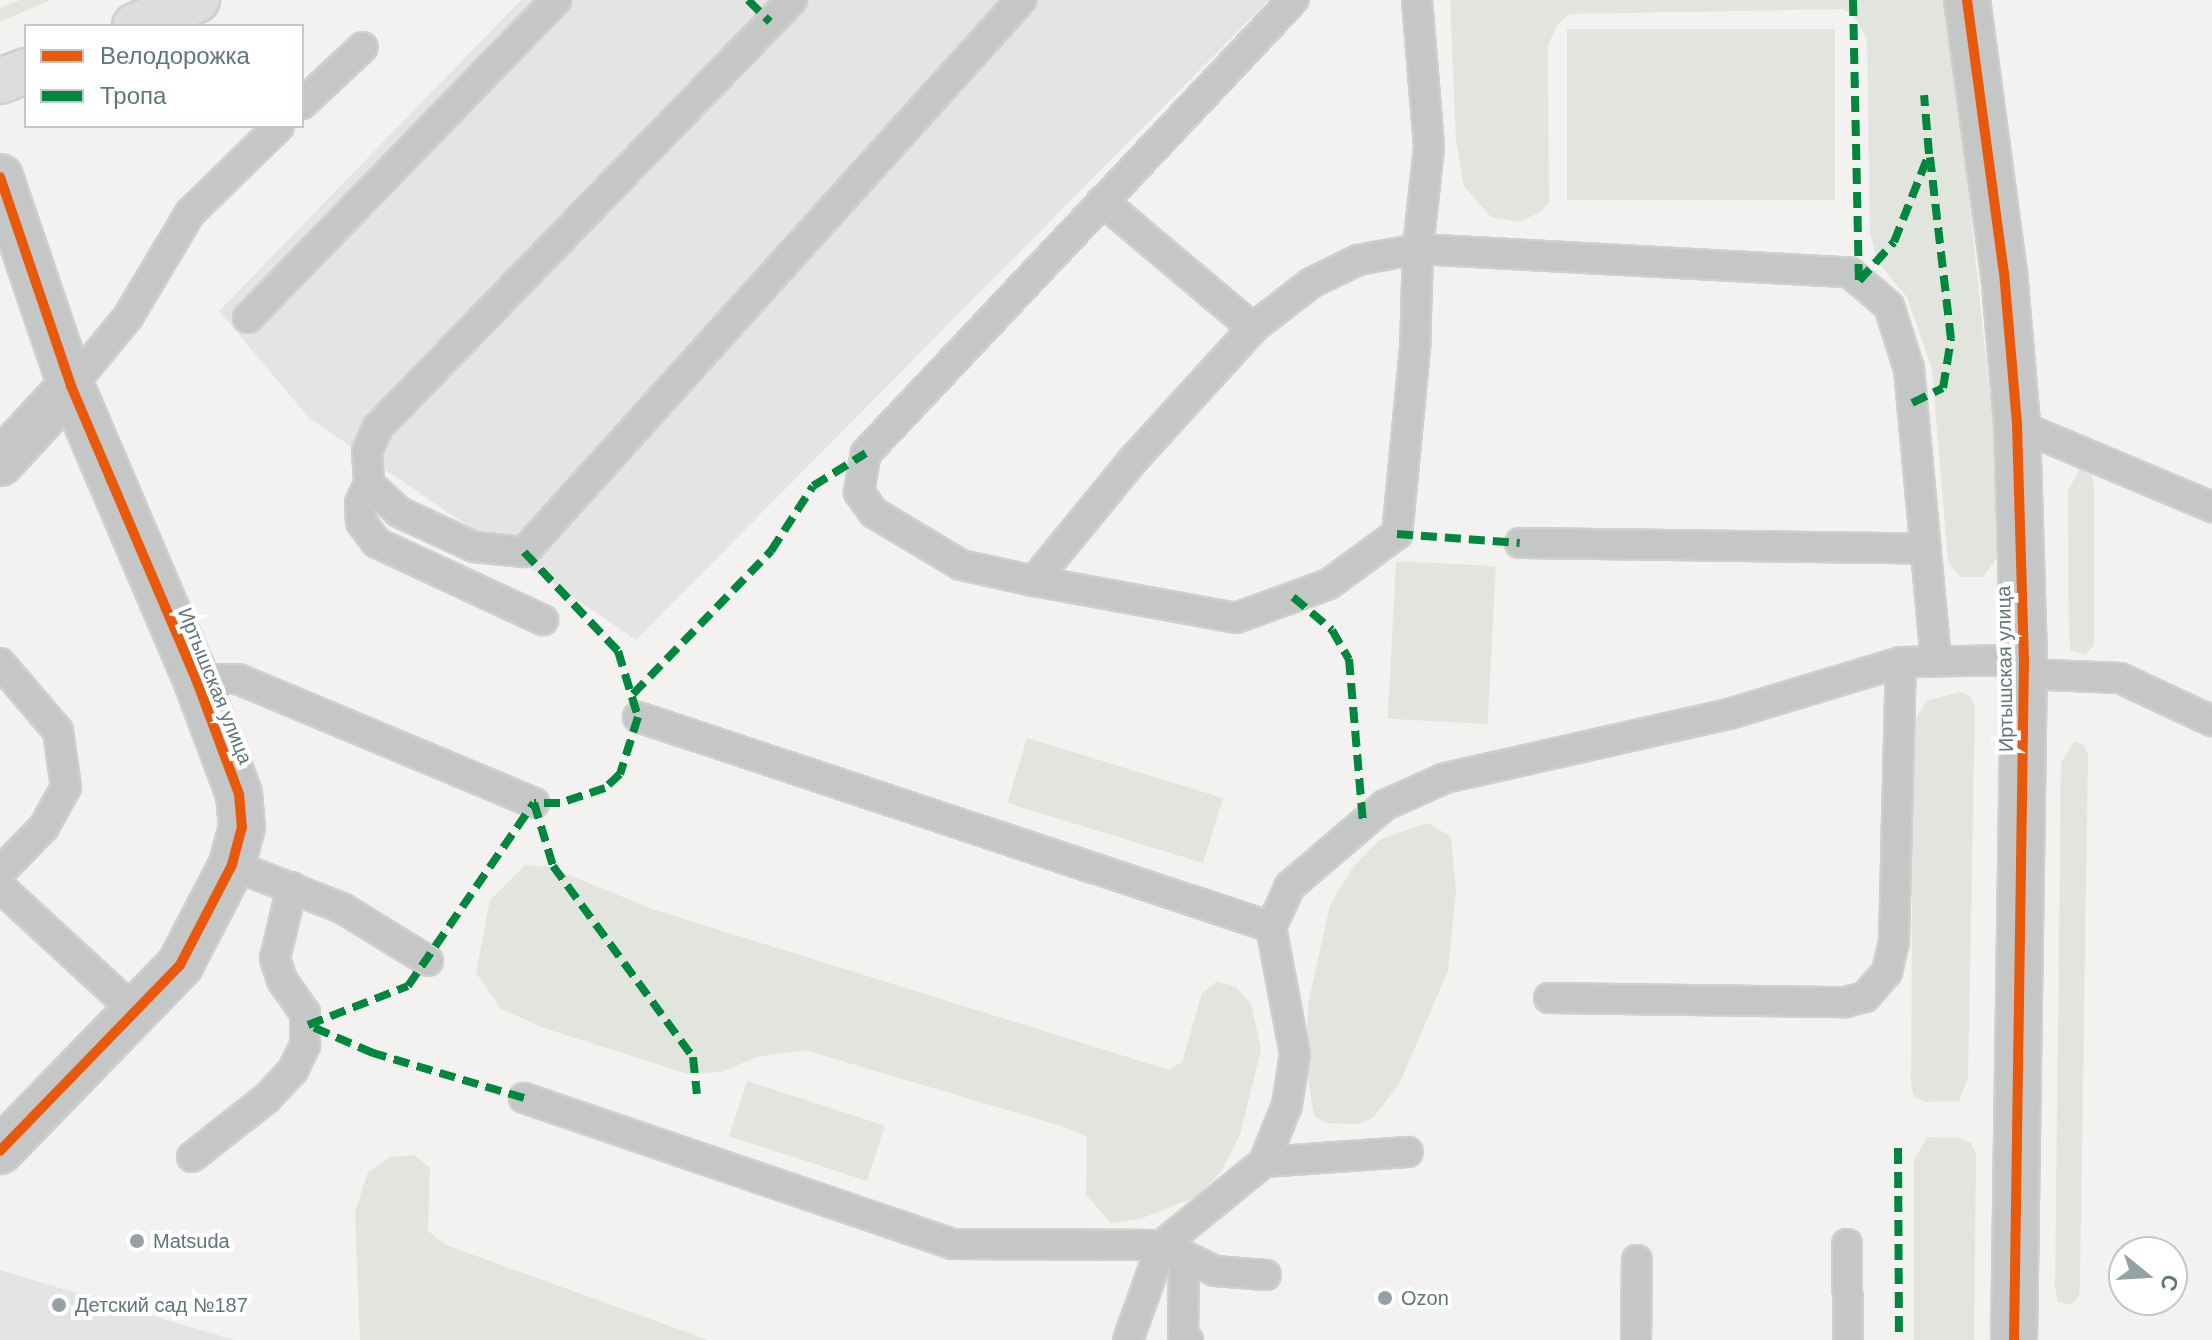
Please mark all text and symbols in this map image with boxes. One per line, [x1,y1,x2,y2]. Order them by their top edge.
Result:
legend [24,24,304,128]
text: Велодорожка [100,42,250,69]
text: Тропа [100,82,166,109]
street label: Иртышская улица [1992,586,2018,752]
street label: Иртышская улица [173,604,257,768]
place label: Matsuda [153,1229,230,1253]
marker: Matsuda [128,1232,146,1250]
north arrow [2108,1236,2188,1316]
text: С [2155,1272,2184,1294]
place label: Ozon [1401,1286,1449,1310]
marker: Ozon [1376,1289,1394,1307]
place label: Детский сад №187 [75,1293,248,1317]
marker: Детский сад №187 [50,1296,68,1314]

